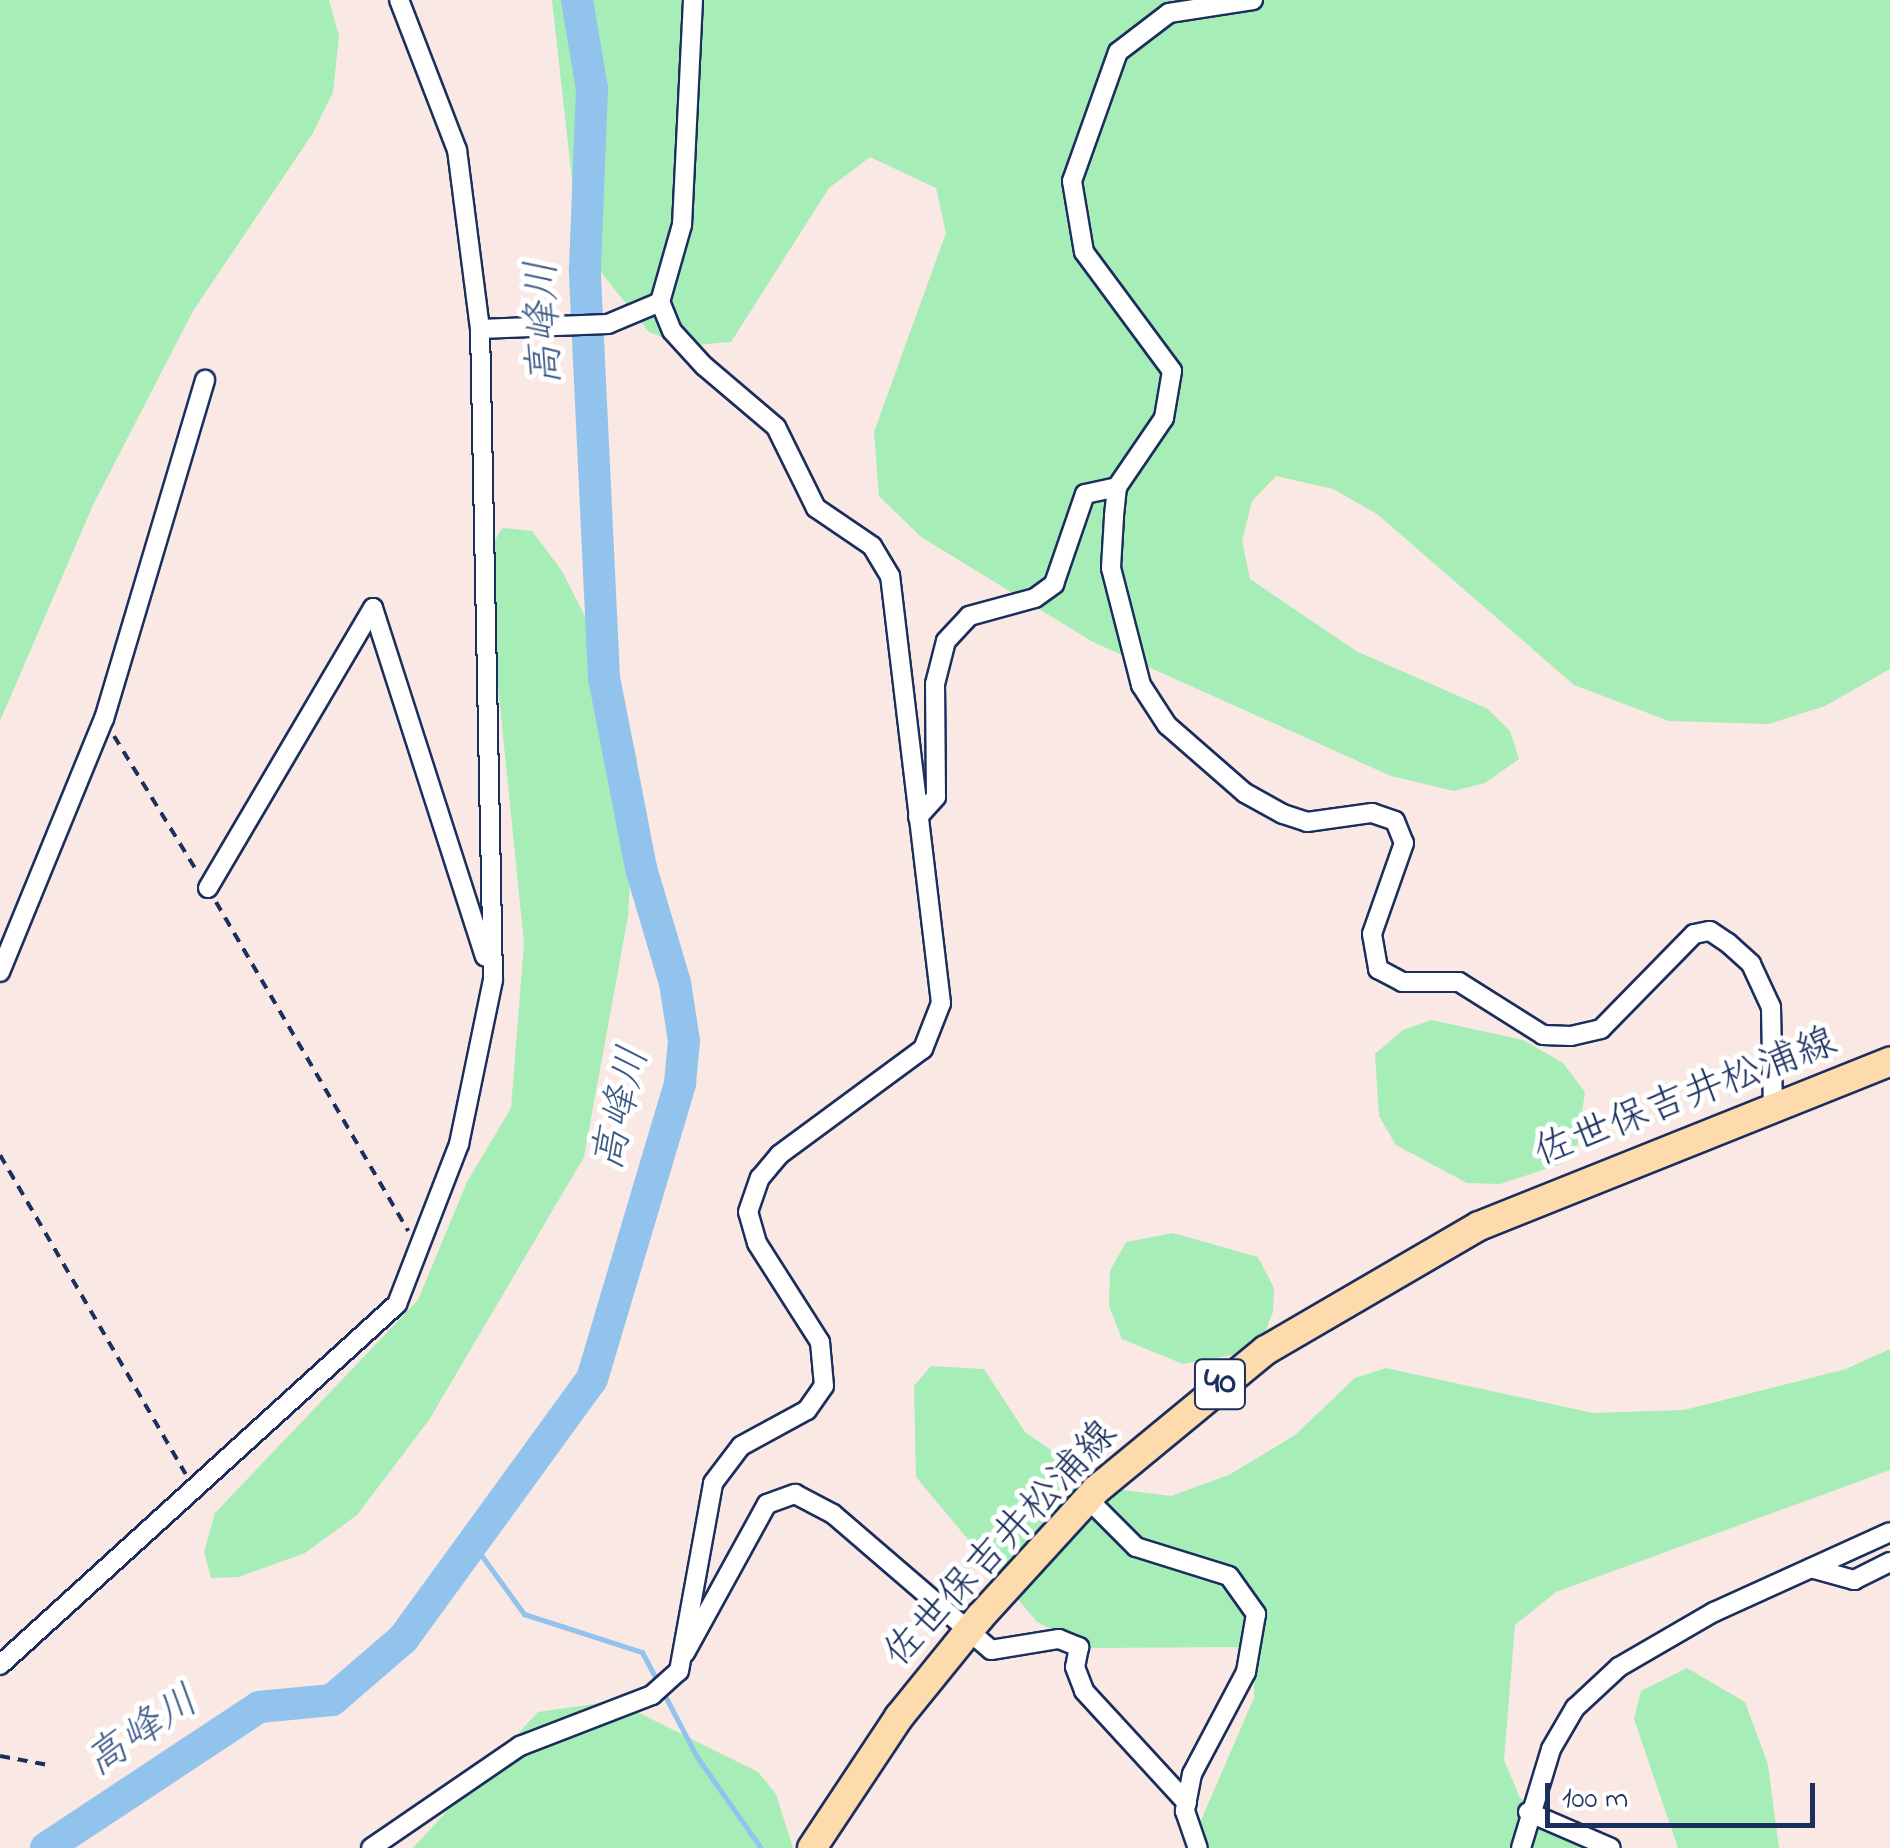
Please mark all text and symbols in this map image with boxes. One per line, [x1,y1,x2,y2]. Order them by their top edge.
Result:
water label: 高峰川 [519,259,573,387]
street label: 佐世保吉井松浦線 [1528,1019,1844,1179]
water label: 高峰川 [584,1042,662,1176]
road number: 40 [1192,1351,1248,1417]
street label: 佐世保吉井松浦線 [875,1412,1129,1678]
water label: 高峰川 [77,1677,209,1789]
scale bar [1550,1763,1820,1825]
text: 100 m [1562,1778,1628,1822]

